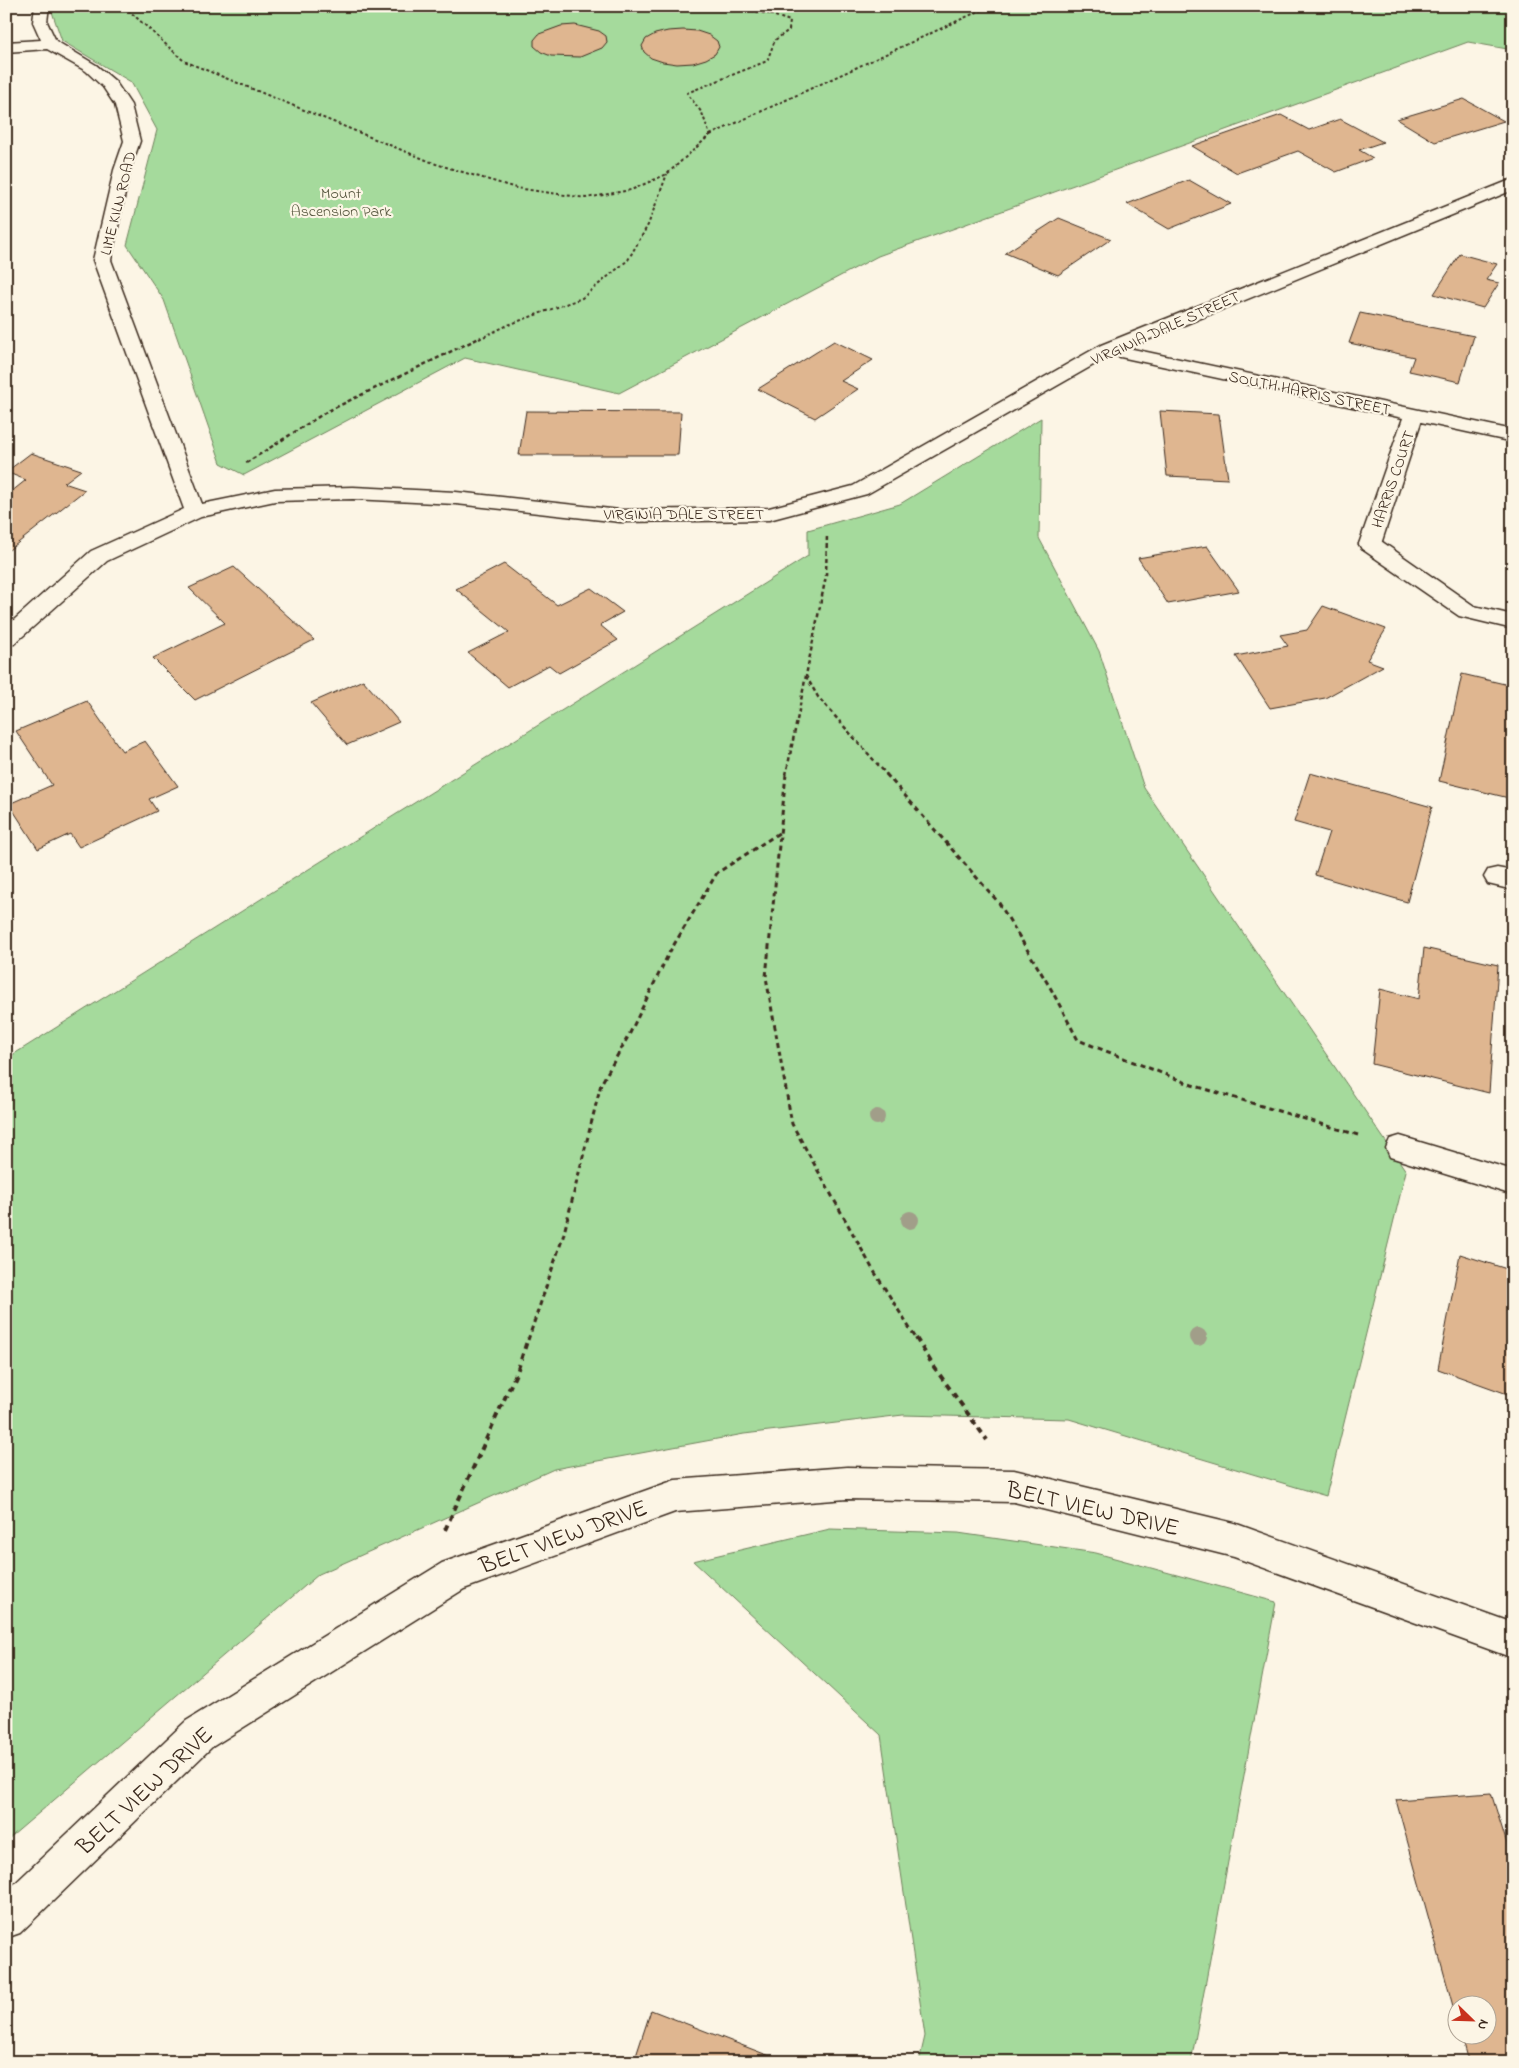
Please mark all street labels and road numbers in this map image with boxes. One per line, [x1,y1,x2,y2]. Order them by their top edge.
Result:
street label: LIME KILN ROAD [94,149,143,258]
street label: VIRGINIA DALE STREET [1087,285,1244,373]
street label: SOUTH HARRIS STREET [1226,365,1393,423]
street label: HARRIS COURT [1366,428,1422,532]
street label: VIRGINIA DALE STREET [603,503,764,527]
street label: BELT VIEW DRIVE [1002,1473,1182,1547]
street label: BELT VIEW DRIVE [474,1492,653,1585]
street label: BELT VIEW DRIVE [69,1719,222,1865]

